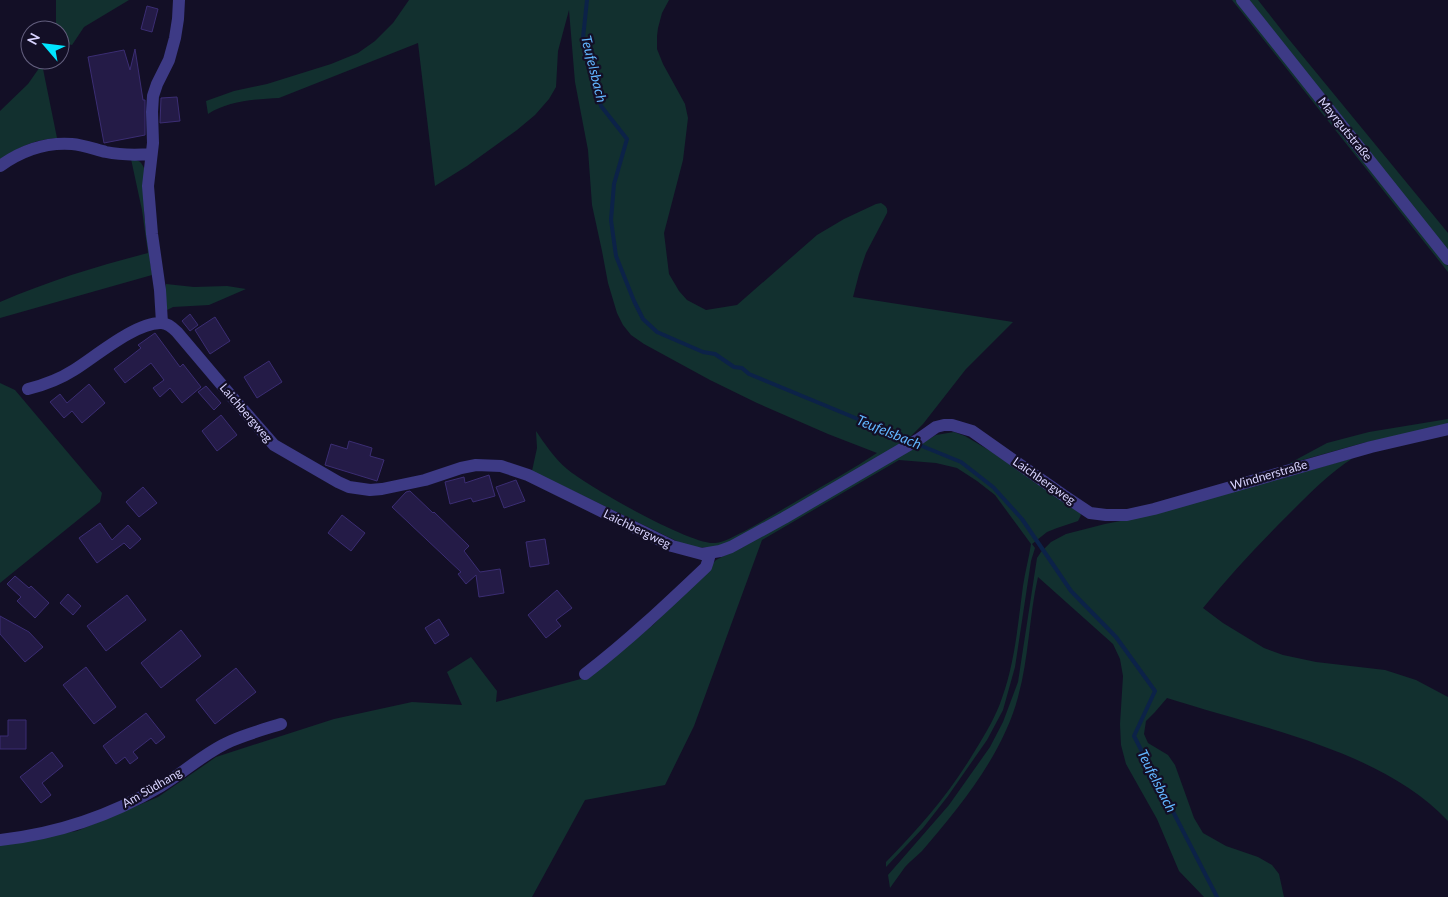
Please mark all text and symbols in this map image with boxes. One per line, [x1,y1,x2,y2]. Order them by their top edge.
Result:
north arrow [20,20,70,70]
text: N [23,30,43,47]
water label: Teufelsbach [578,34,611,104]
street label: Mayrgutstraße [1315,94,1376,164]
street label: Laichbergweg [217,380,276,445]
water label: Teufelsbach [854,411,924,452]
street label: Laichbergweg [1010,454,1078,508]
street label: Windnerstraße [1229,456,1309,493]
street label: Laichbergweg [601,506,673,551]
water label: Teufelsbach [1134,746,1181,815]
street label: Am Südhang [119,764,184,811]

